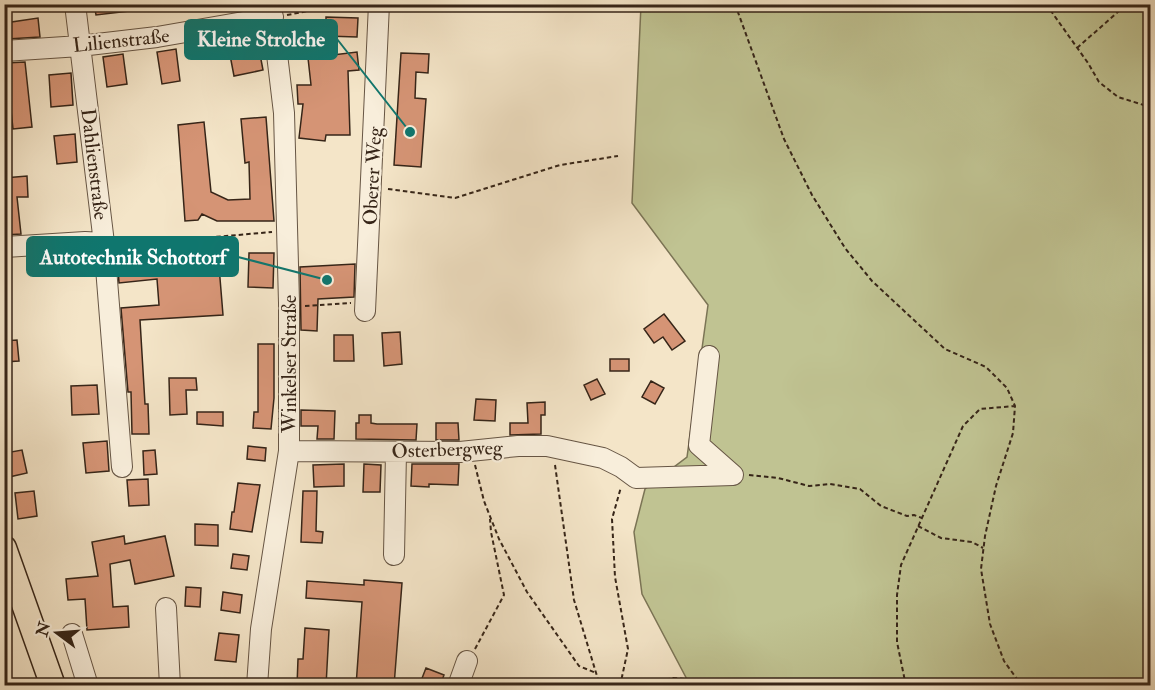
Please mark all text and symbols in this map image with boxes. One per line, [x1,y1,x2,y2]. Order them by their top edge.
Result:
callout: Kleine Strolche [185,20,337,59]
street label: Lilienstraße [72,23,171,58]
text: Kleine Strolche [197,26,325,53]
street label: Dahlienstraße [75,107,114,221]
street label: Oberer Weg [357,125,388,226]
callout: Autotechnik Schottorf [27,237,238,276]
text: Autotechnik Schottorf [39,244,229,271]
street label: Winkelser Straße [277,295,302,434]
street label: Osterbergweg [391,435,504,464]
north arrow [27,603,87,663]
text: N [32,619,55,640]

